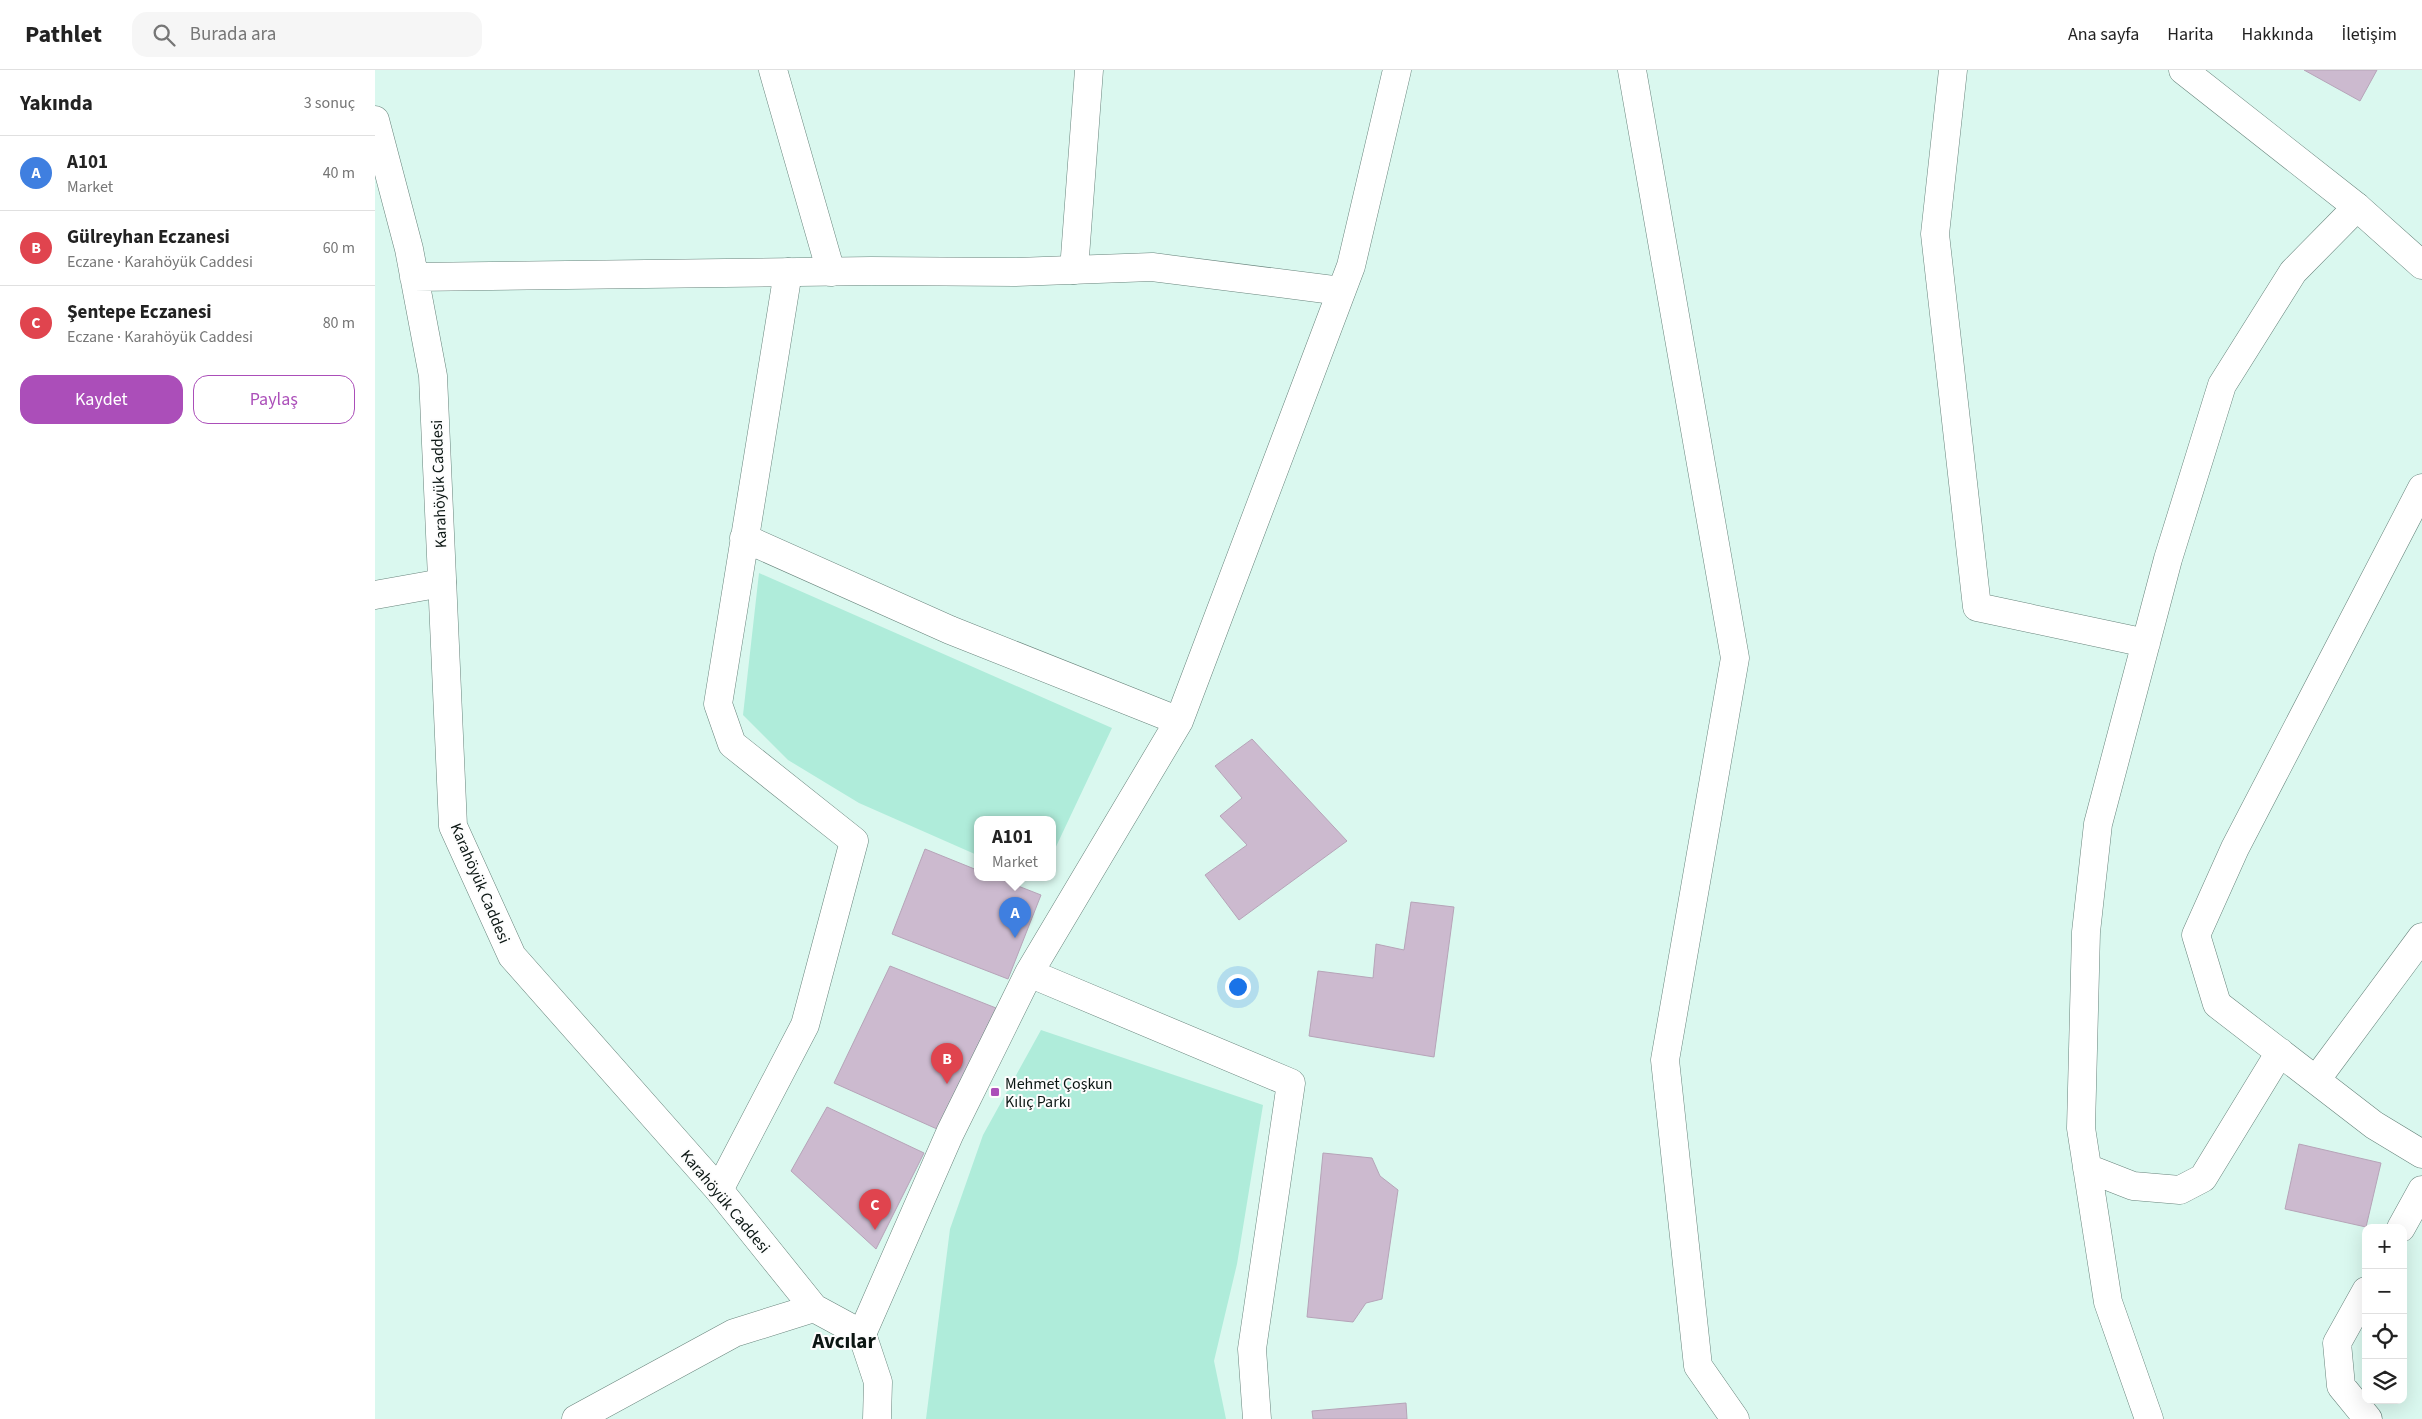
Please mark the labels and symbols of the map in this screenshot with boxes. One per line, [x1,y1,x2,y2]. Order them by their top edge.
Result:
street label: Karahöyük Caddesi [426,419,452,549]
street label: Karahöyük Caddesi [445,820,515,947]
pin: A [999,897,1031,938]
your location [1225,974,1251,1000]
pin: B [931,1043,963,1084]
place label: Mehmet Çoşkun Kılıç Parkı [1005,1073,1113,1113]
marker: Mehmet Çoşkun Kılıç Parkı [989,1086,1001,1098]
street label: Karahöyük Caddesi [675,1145,775,1258]
pin: C [859,1189,891,1230]
district label: Avcılar [811,1326,876,1356]

